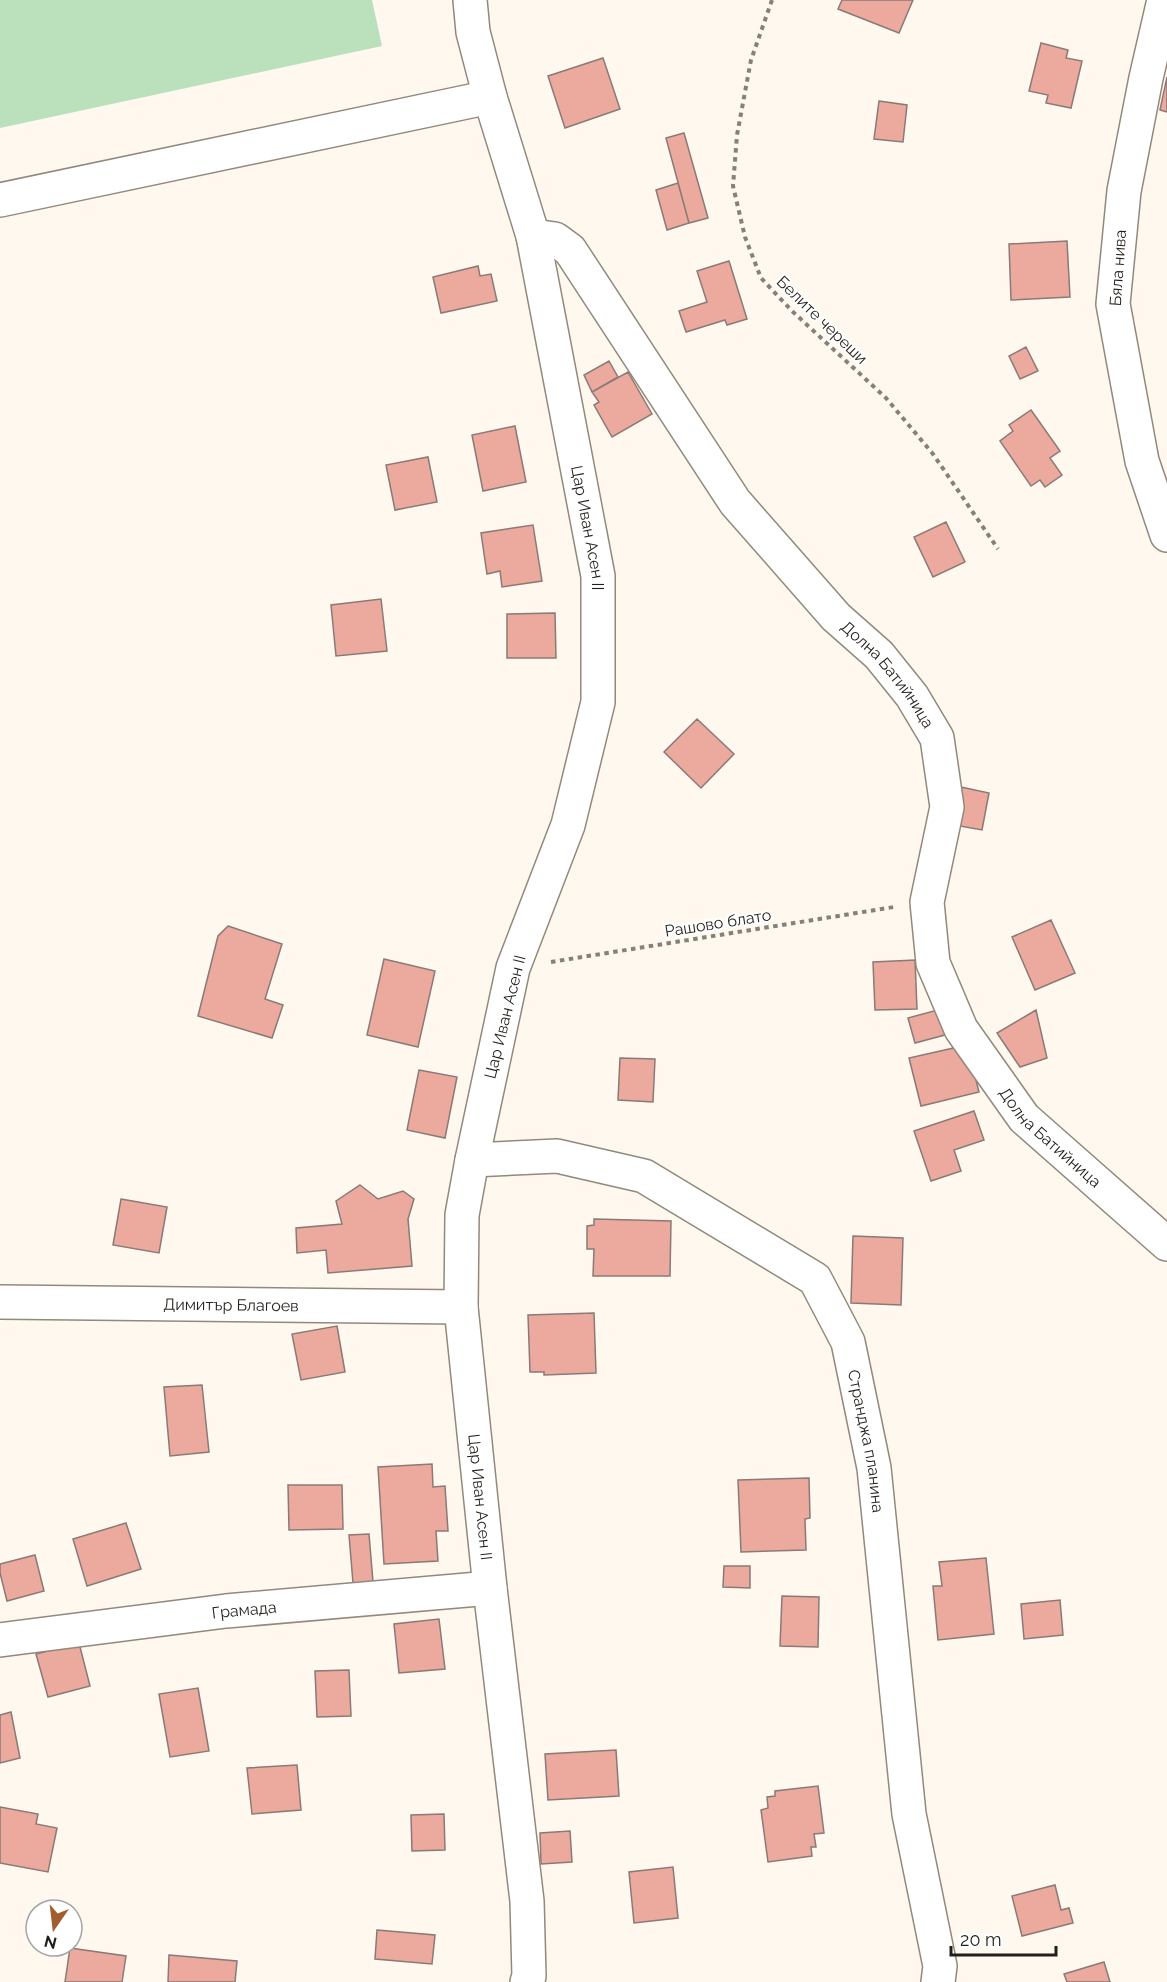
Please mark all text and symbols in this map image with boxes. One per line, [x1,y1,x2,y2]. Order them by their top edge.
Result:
street label: Бяла нива [1106,229,1130,307]
street label: Белите череши [773,272,871,368]
street label: Цар Иван Асен II [568,464,608,590]
street label: Долна Батийница [837,617,938,731]
street label: Рашово блато [663,905,773,941]
street label: Цар Иван Асен II [480,953,530,1081]
street label: Долна Батийница [996,1084,1105,1191]
street label: Димитър Благоев [163,1294,299,1315]
street label: Странджа планина [844,1368,888,1514]
street label: Цар Иван Асен II [465,1433,497,1561]
street label: Грамада [211,1597,277,1622]
north arrow [24,1898,84,1958]
scale bar [951,1919,1056,1957]
text: 20 m [960,1929,1002,1950]
text: N [42,1931,59,1953]

